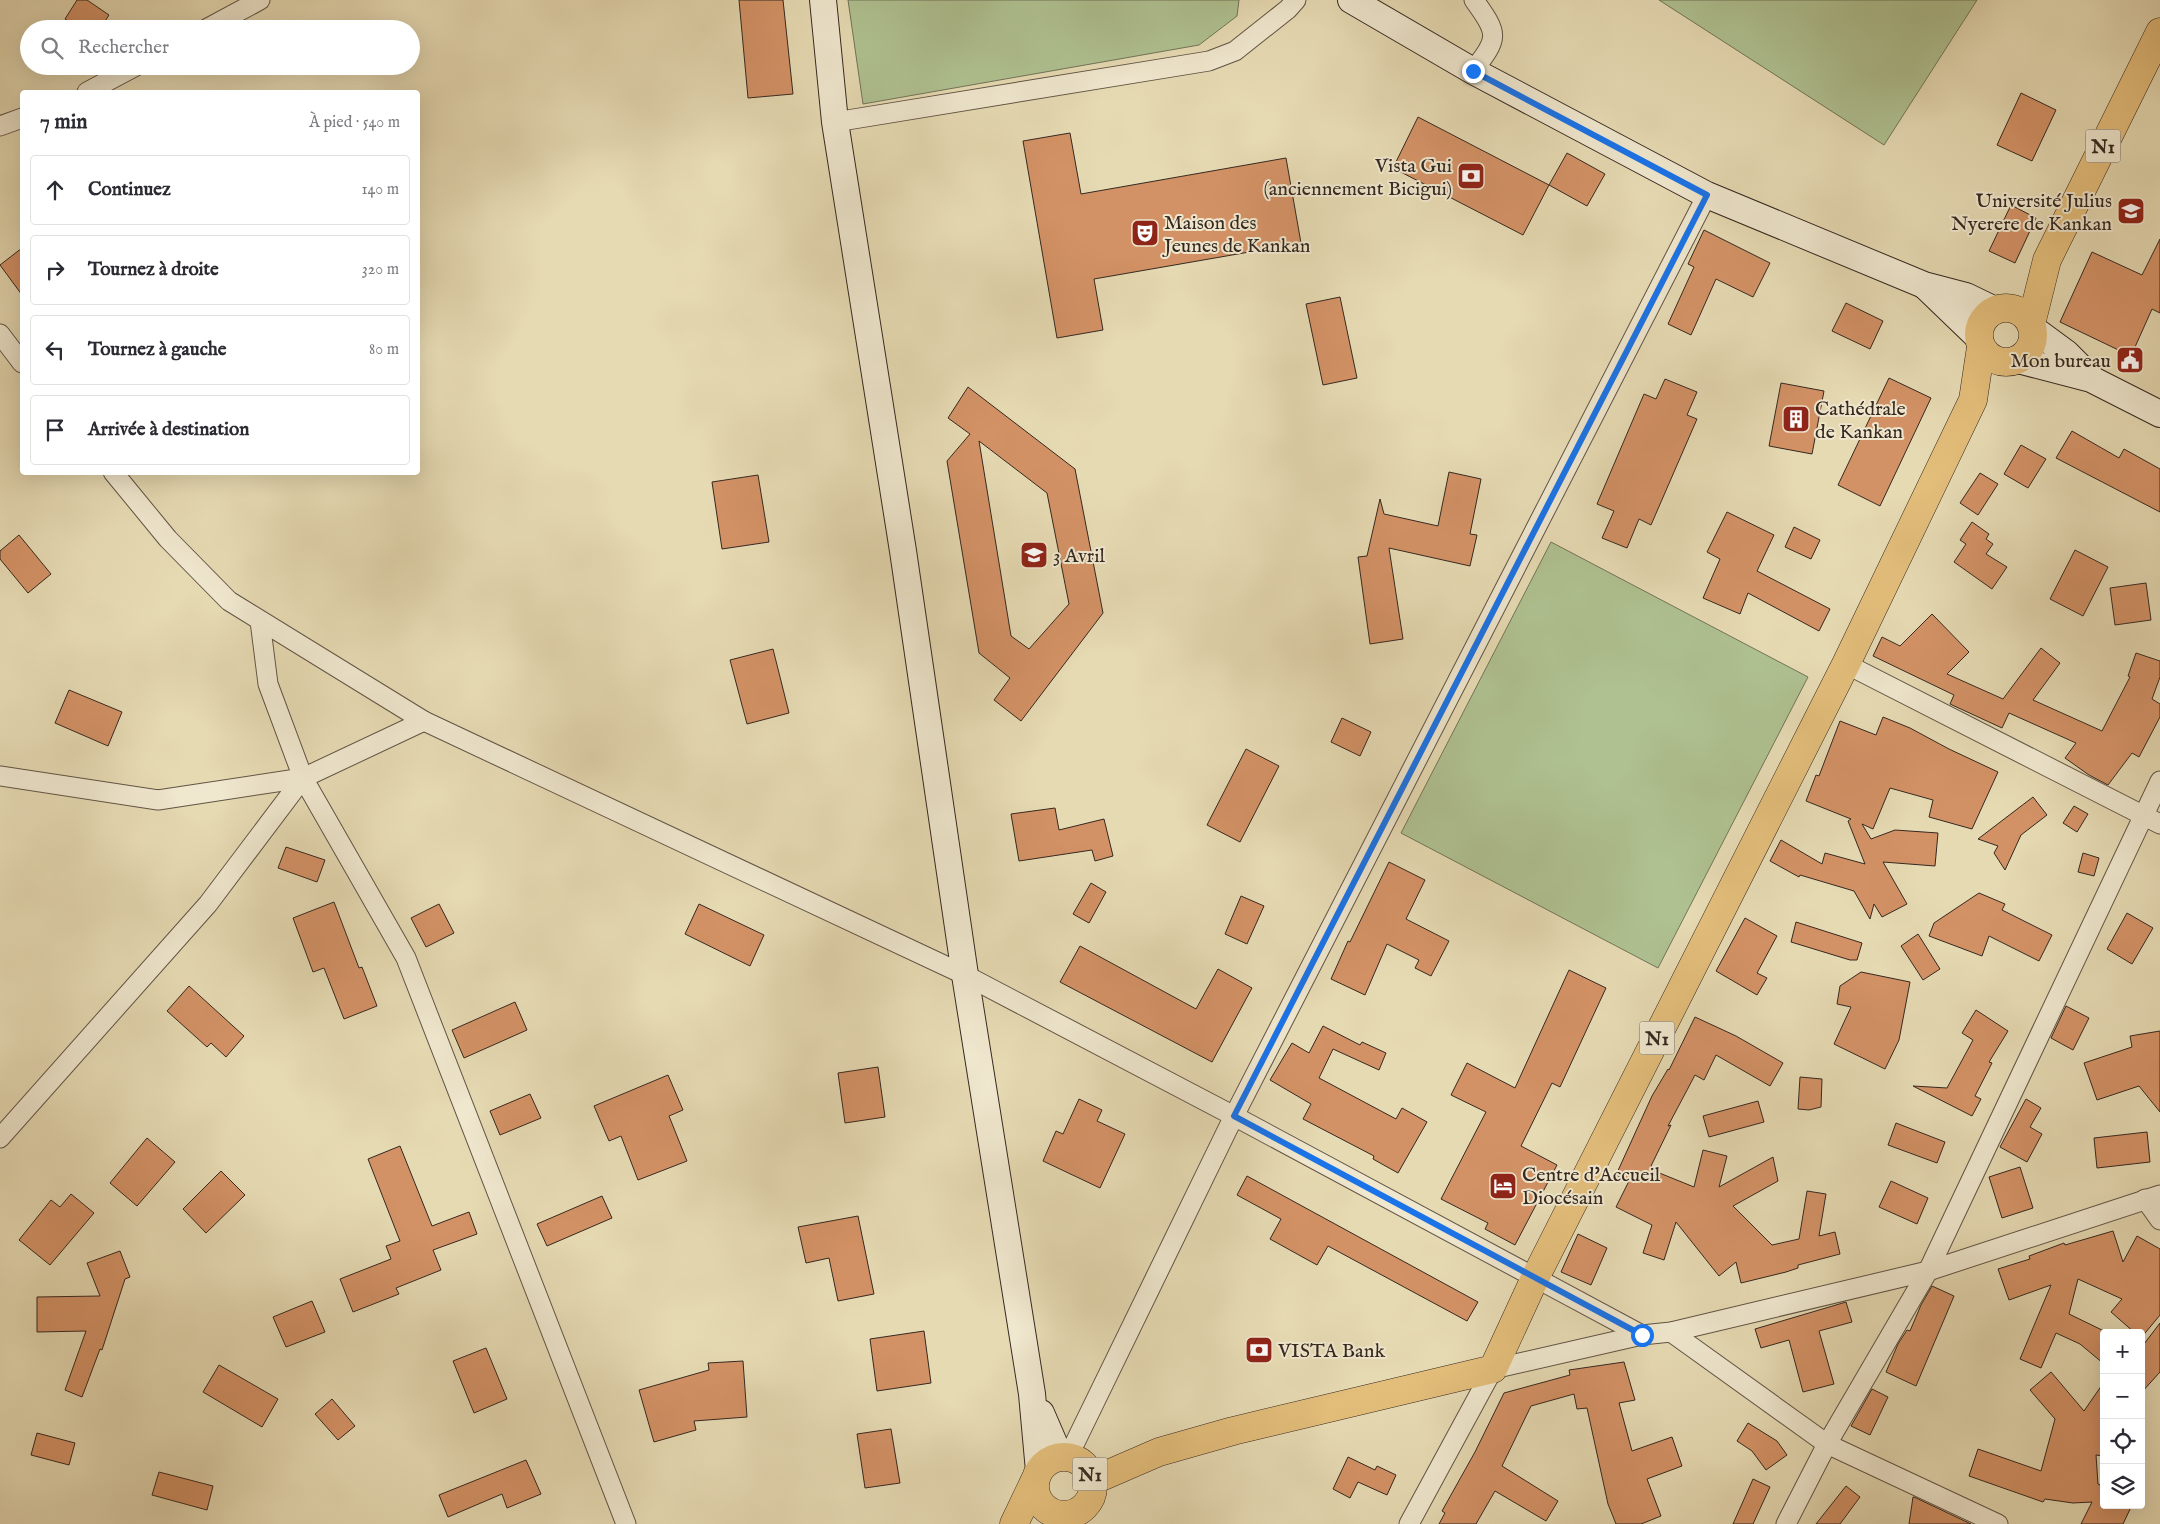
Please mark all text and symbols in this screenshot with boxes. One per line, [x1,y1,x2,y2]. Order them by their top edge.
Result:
search box [20,20,420,75]
icon: search [38,34,66,62]
text: Rechercher [78,36,169,60]
route end [1462,60,1485,83]
text: 7 min [40,109,87,136]
text: À pied · 540 m [309,113,400,133]
road number: N1 [2086,130,2120,162]
place label: Vista Gui (anciennement Bicigui) [1264,154,1452,202]
bank icon: Vista Gui (anciennement Bicigui) [1456,161,1486,191]
icon: ahead [41,176,69,204]
text: Continuez [88,178,171,202]
text: 140 m [361,180,399,200]
place label: Université Julius Nyerere de Kankan [1951,189,2112,237]
school or university icon: Université Julius Nyerere de Kankan [2116,196,2146,226]
place label: Maison des Jeunes de Kankan [1162,211,1311,259]
theatre icon: Maison des Jeunes de Kankan [1130,218,1160,248]
icon: right [41,256,69,284]
text: Tournez à droite [88,258,219,282]
text: 320 m [362,260,399,280]
icon: left [41,336,69,364]
text: Tournez à gauche [88,338,227,362]
text: 80 m [369,340,399,360]
public building icon: Mon bureau [2115,345,2145,375]
place label: Mon bureau [2010,349,2111,374]
place label: Cathédrale de Kankan [1815,397,1906,445]
building icon: Cathédrale de Kankan [1781,404,1811,434]
icon: arrive [41,416,69,444]
text: Arrivée à destination [88,418,249,442]
school or university icon: 3 Avril [1019,540,1049,570]
place label: 3 Avril [1053,544,1106,569]
road number: N1 [1640,1021,1674,1054]
place label: Centre d'Accueil Diocésain [1522,1163,1661,1211]
hotel icon: Centre d'Accueil Diocésain [1488,1171,1518,1201]
route start [1631,1324,1654,1347]
map controls [2100,1329,2145,1509]
button: + [2100,1329,2145,1374]
bank icon: VISTA Bank [1244,1335,1274,1365]
place label: VISTA Bank [1277,1339,1385,1364]
button: − [2100,1374,2145,1419]
button: locate [2100,1419,2145,1464]
road number: N1 [1072,1458,1108,1490]
button: layers [2100,1464,2145,1509]

